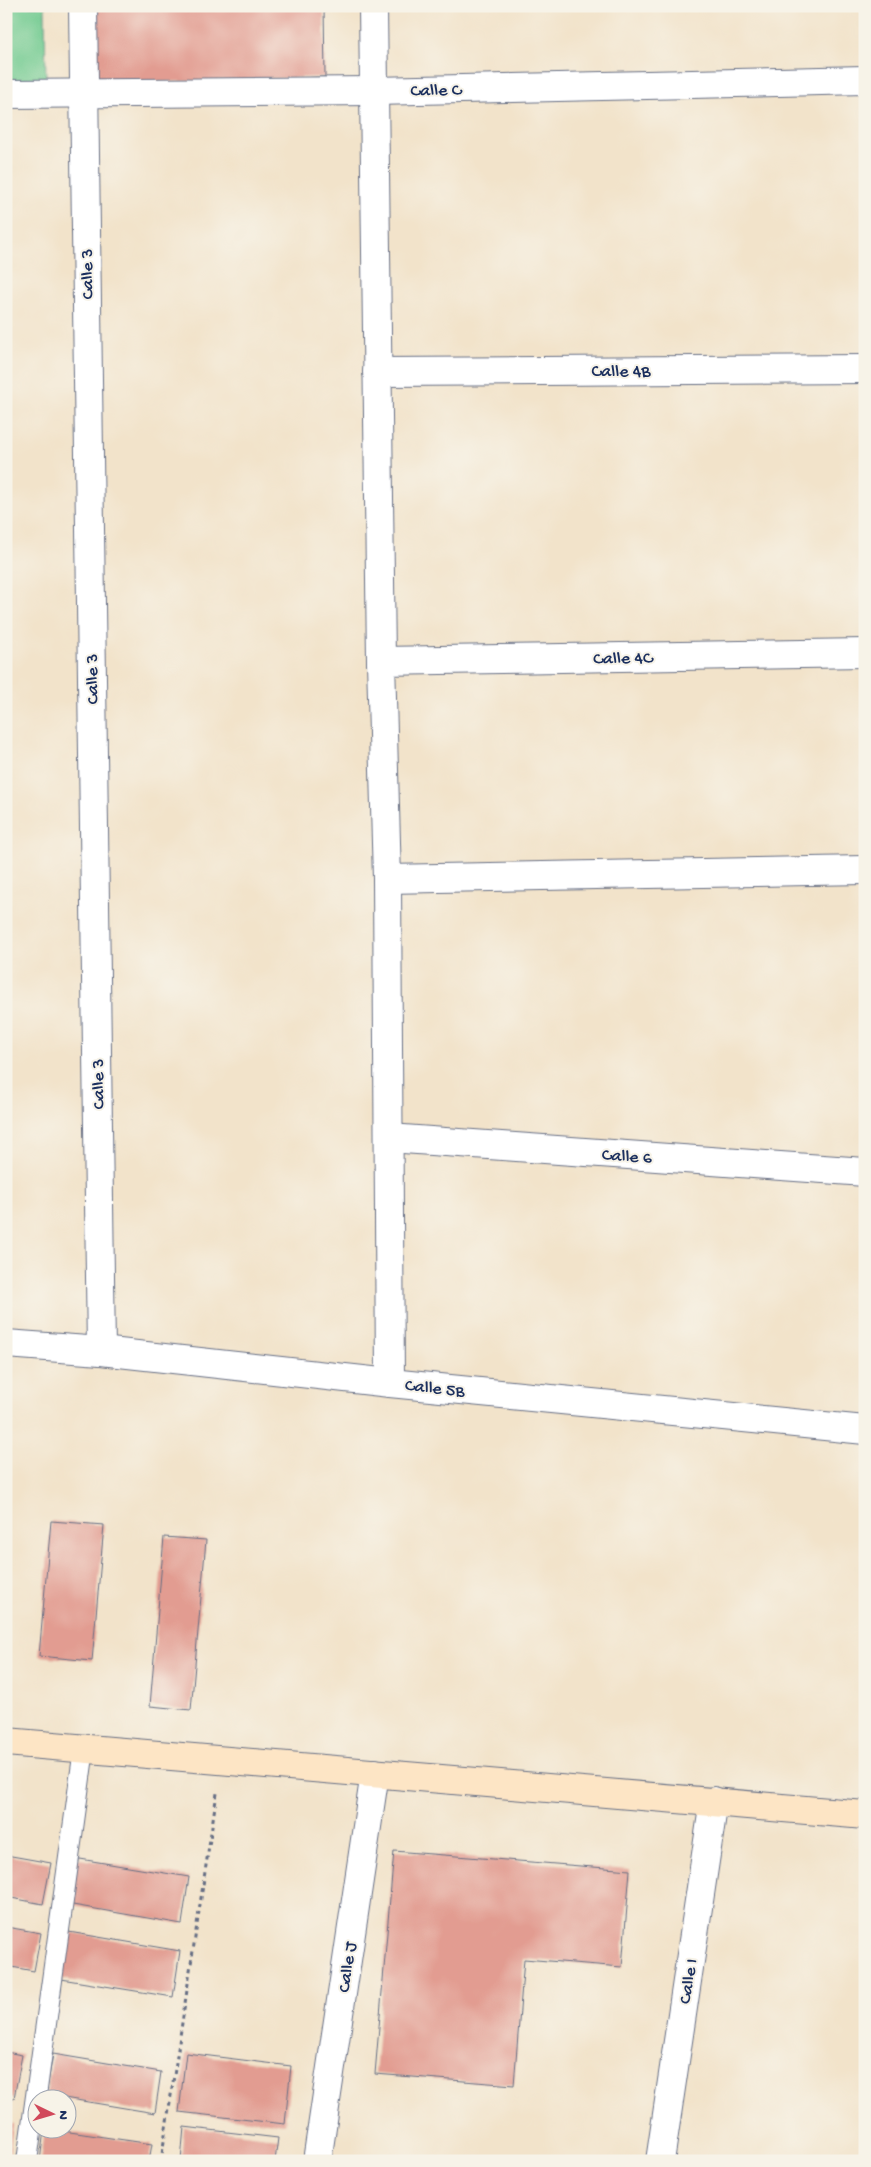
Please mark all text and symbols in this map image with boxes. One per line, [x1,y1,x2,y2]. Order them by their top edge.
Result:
street label: Calle C [410,81,463,102]
street label: Calle 3 [78,248,99,299]
street label: Calle 4B [592,362,651,383]
street label: Calle 4C [593,648,654,671]
street label: Calle 3 [83,653,104,704]
street label: Calle 3 [89,1058,110,1109]
street label: Calle 6 [601,1145,654,1170]
street label: Calle 5B [404,1376,466,1403]
street label: Calle J [335,1939,363,1994]
street label: Calle I [676,1957,703,2006]
north arrow [28,2090,78,2140]
text: N [54,2110,71,2120]

